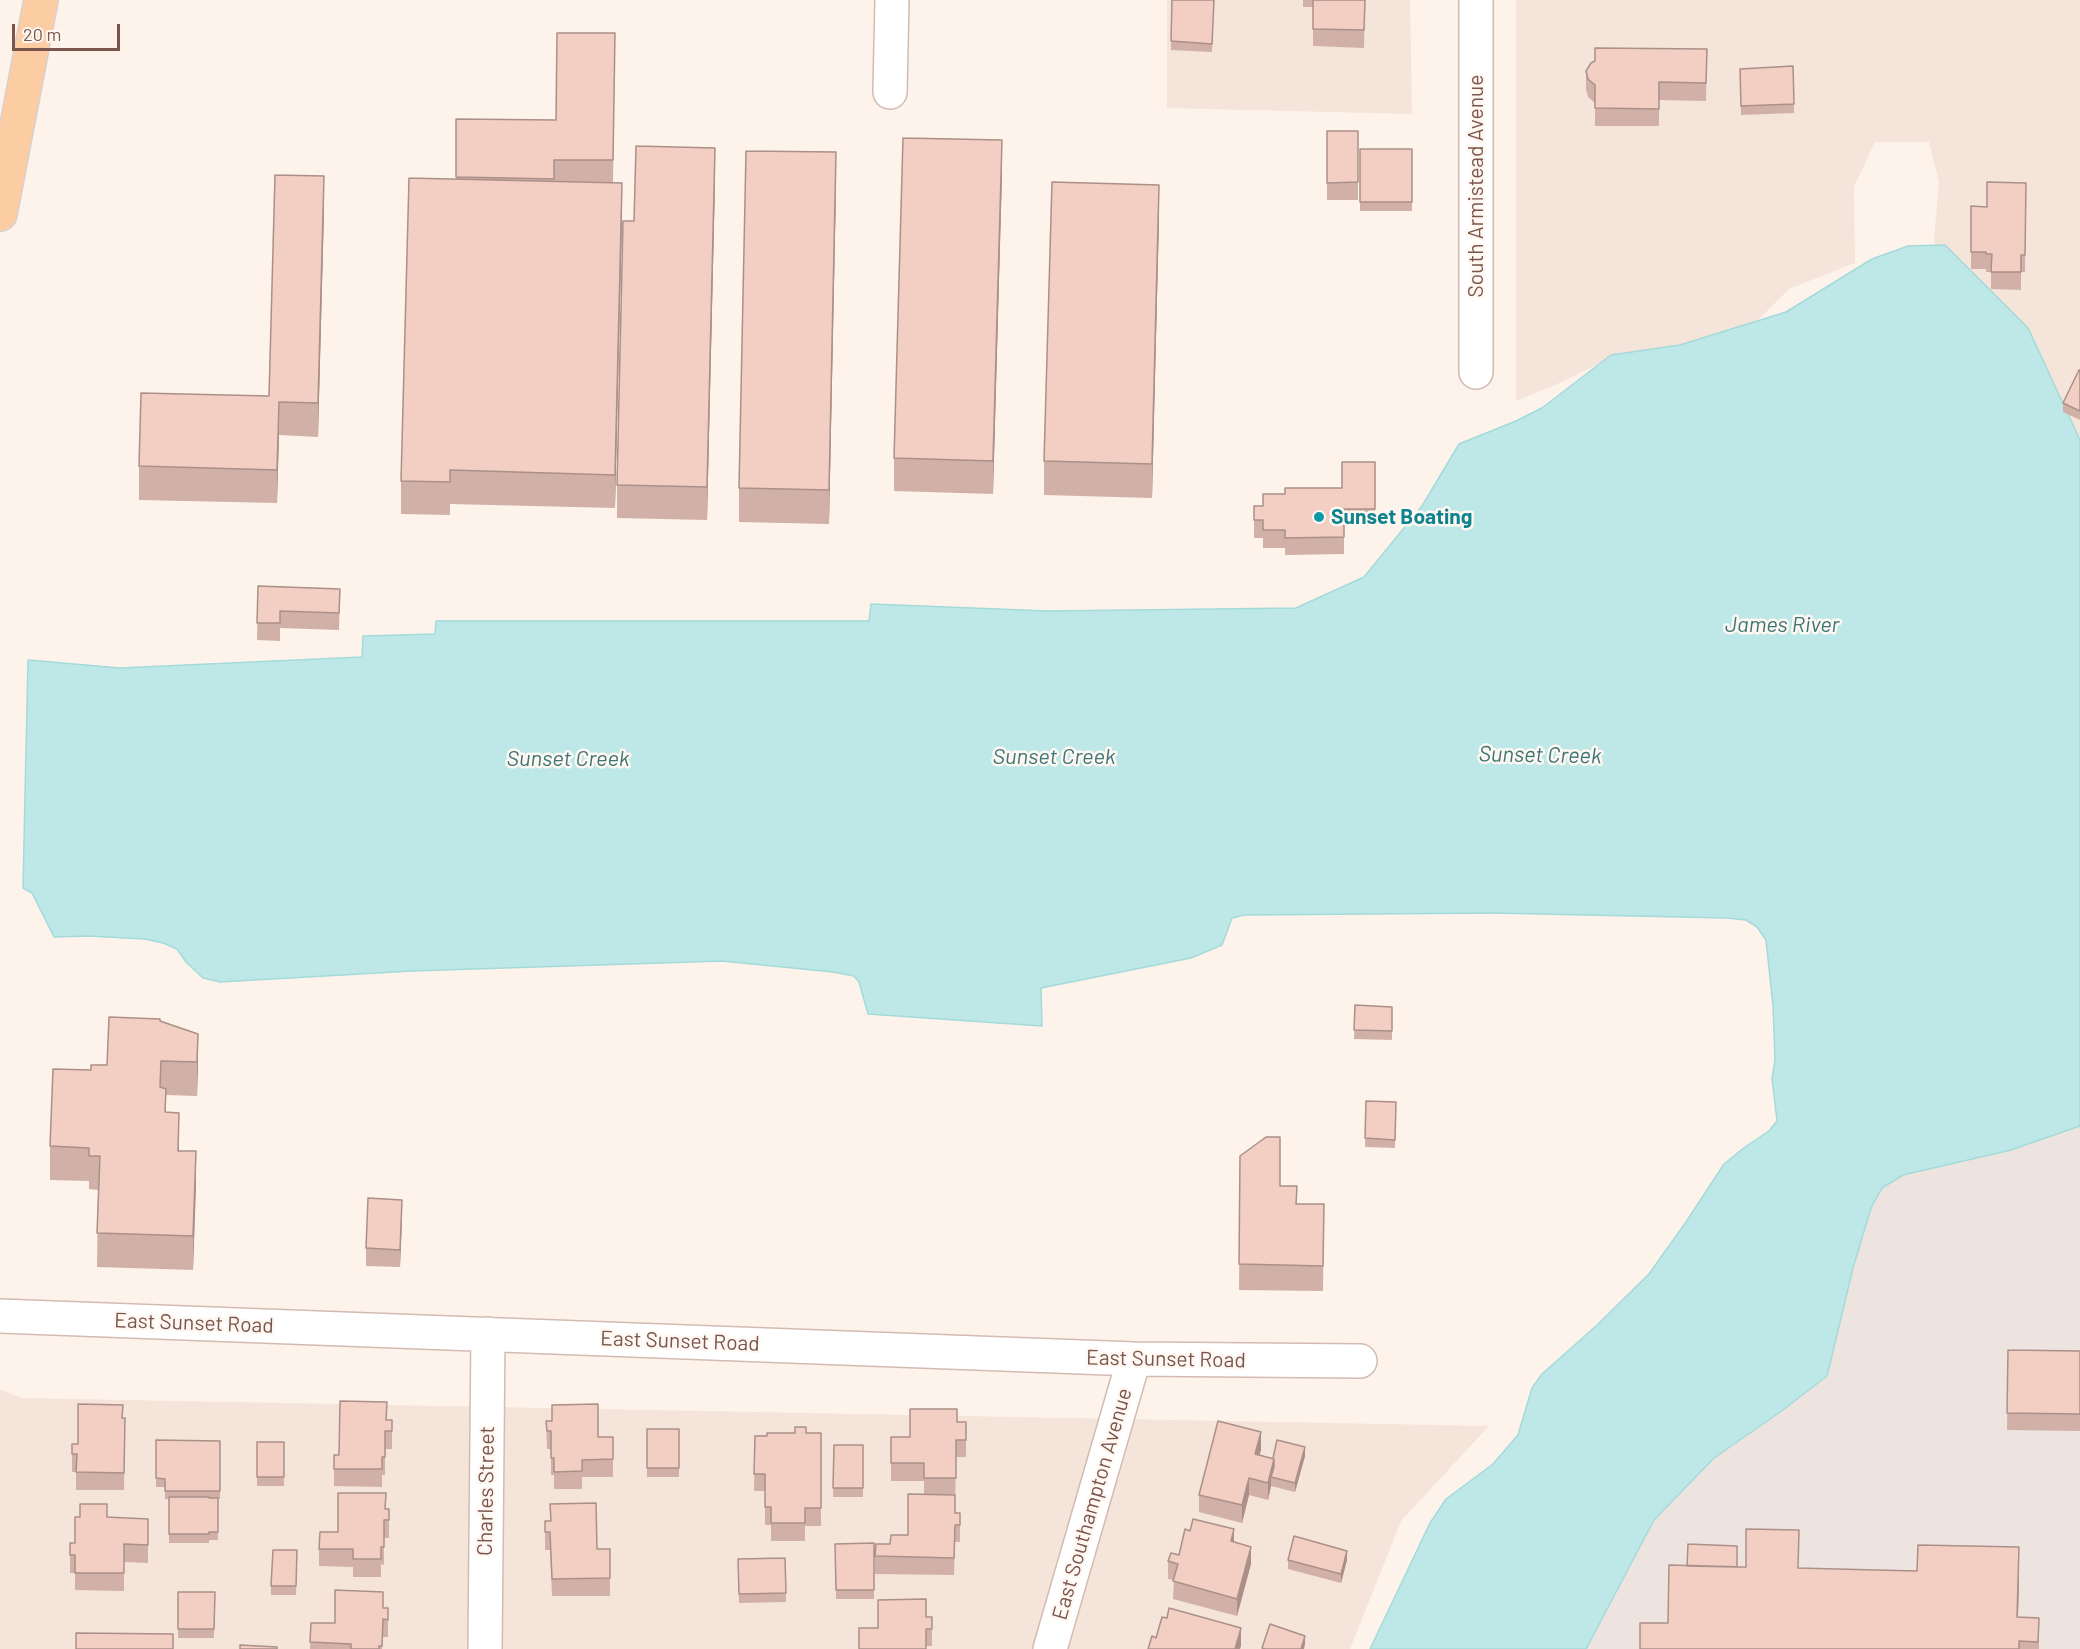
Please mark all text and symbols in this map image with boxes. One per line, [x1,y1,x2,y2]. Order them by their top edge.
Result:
scale bar [15,12,123,50]
text: 20 m [23,23,61,45]
street label: South Armistead Avenue [1463,75,1489,297]
place label: Sunset Boating [1331,504,1472,530]
marker: Sunset Boating [1312,510,1326,524]
water label: James River [1725,612,1839,638]
water label: Sunset Creek [1478,741,1602,769]
water label: Sunset Creek [992,744,1116,770]
water label: Sunset Creek [506,746,630,772]
street label: East Sunset Road [114,1308,274,1338]
street label: East Sunset Road [600,1326,760,1356]
street label: East Sunset Road [1086,1345,1246,1373]
street label: East Southampton Avenue [1047,1385,1137,1623]
street label: Charles Street [472,1426,500,1556]

